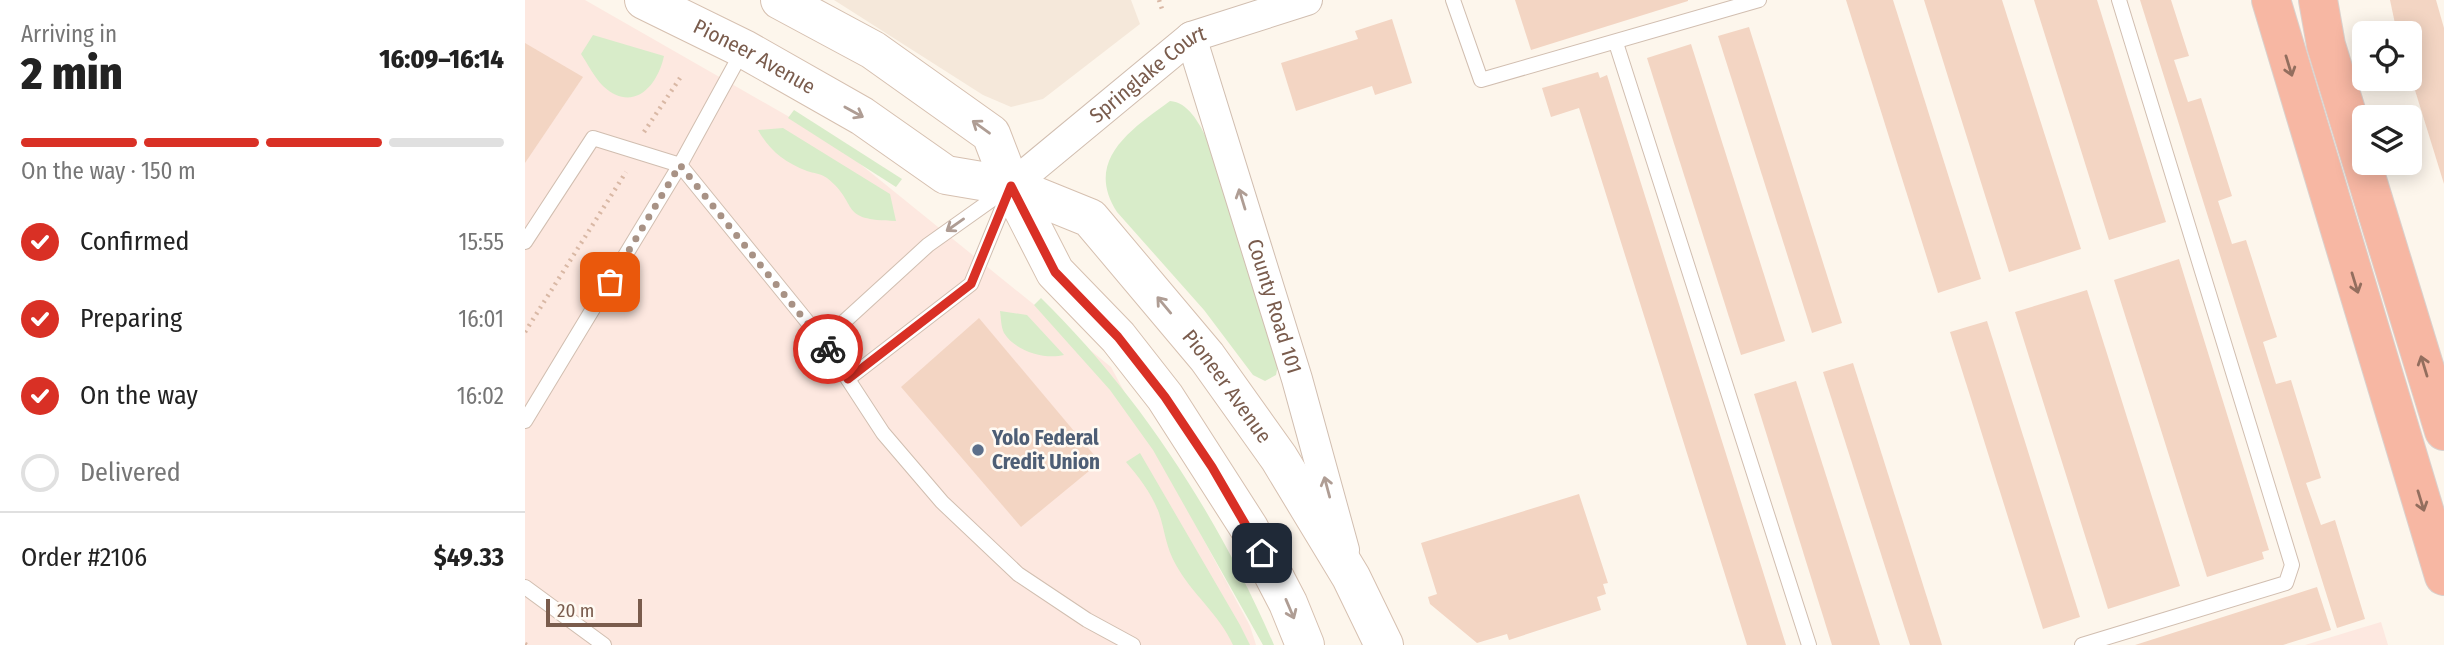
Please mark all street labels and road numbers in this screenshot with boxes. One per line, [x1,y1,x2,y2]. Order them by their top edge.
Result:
street label: Pioneer Avenue [689,13,820,100]
street label: Springlake Court [1084,20,1209,129]
street label: County Road 101 [1241,236,1308,377]
street label: Pioneer Avenue [1177,324,1277,448]

